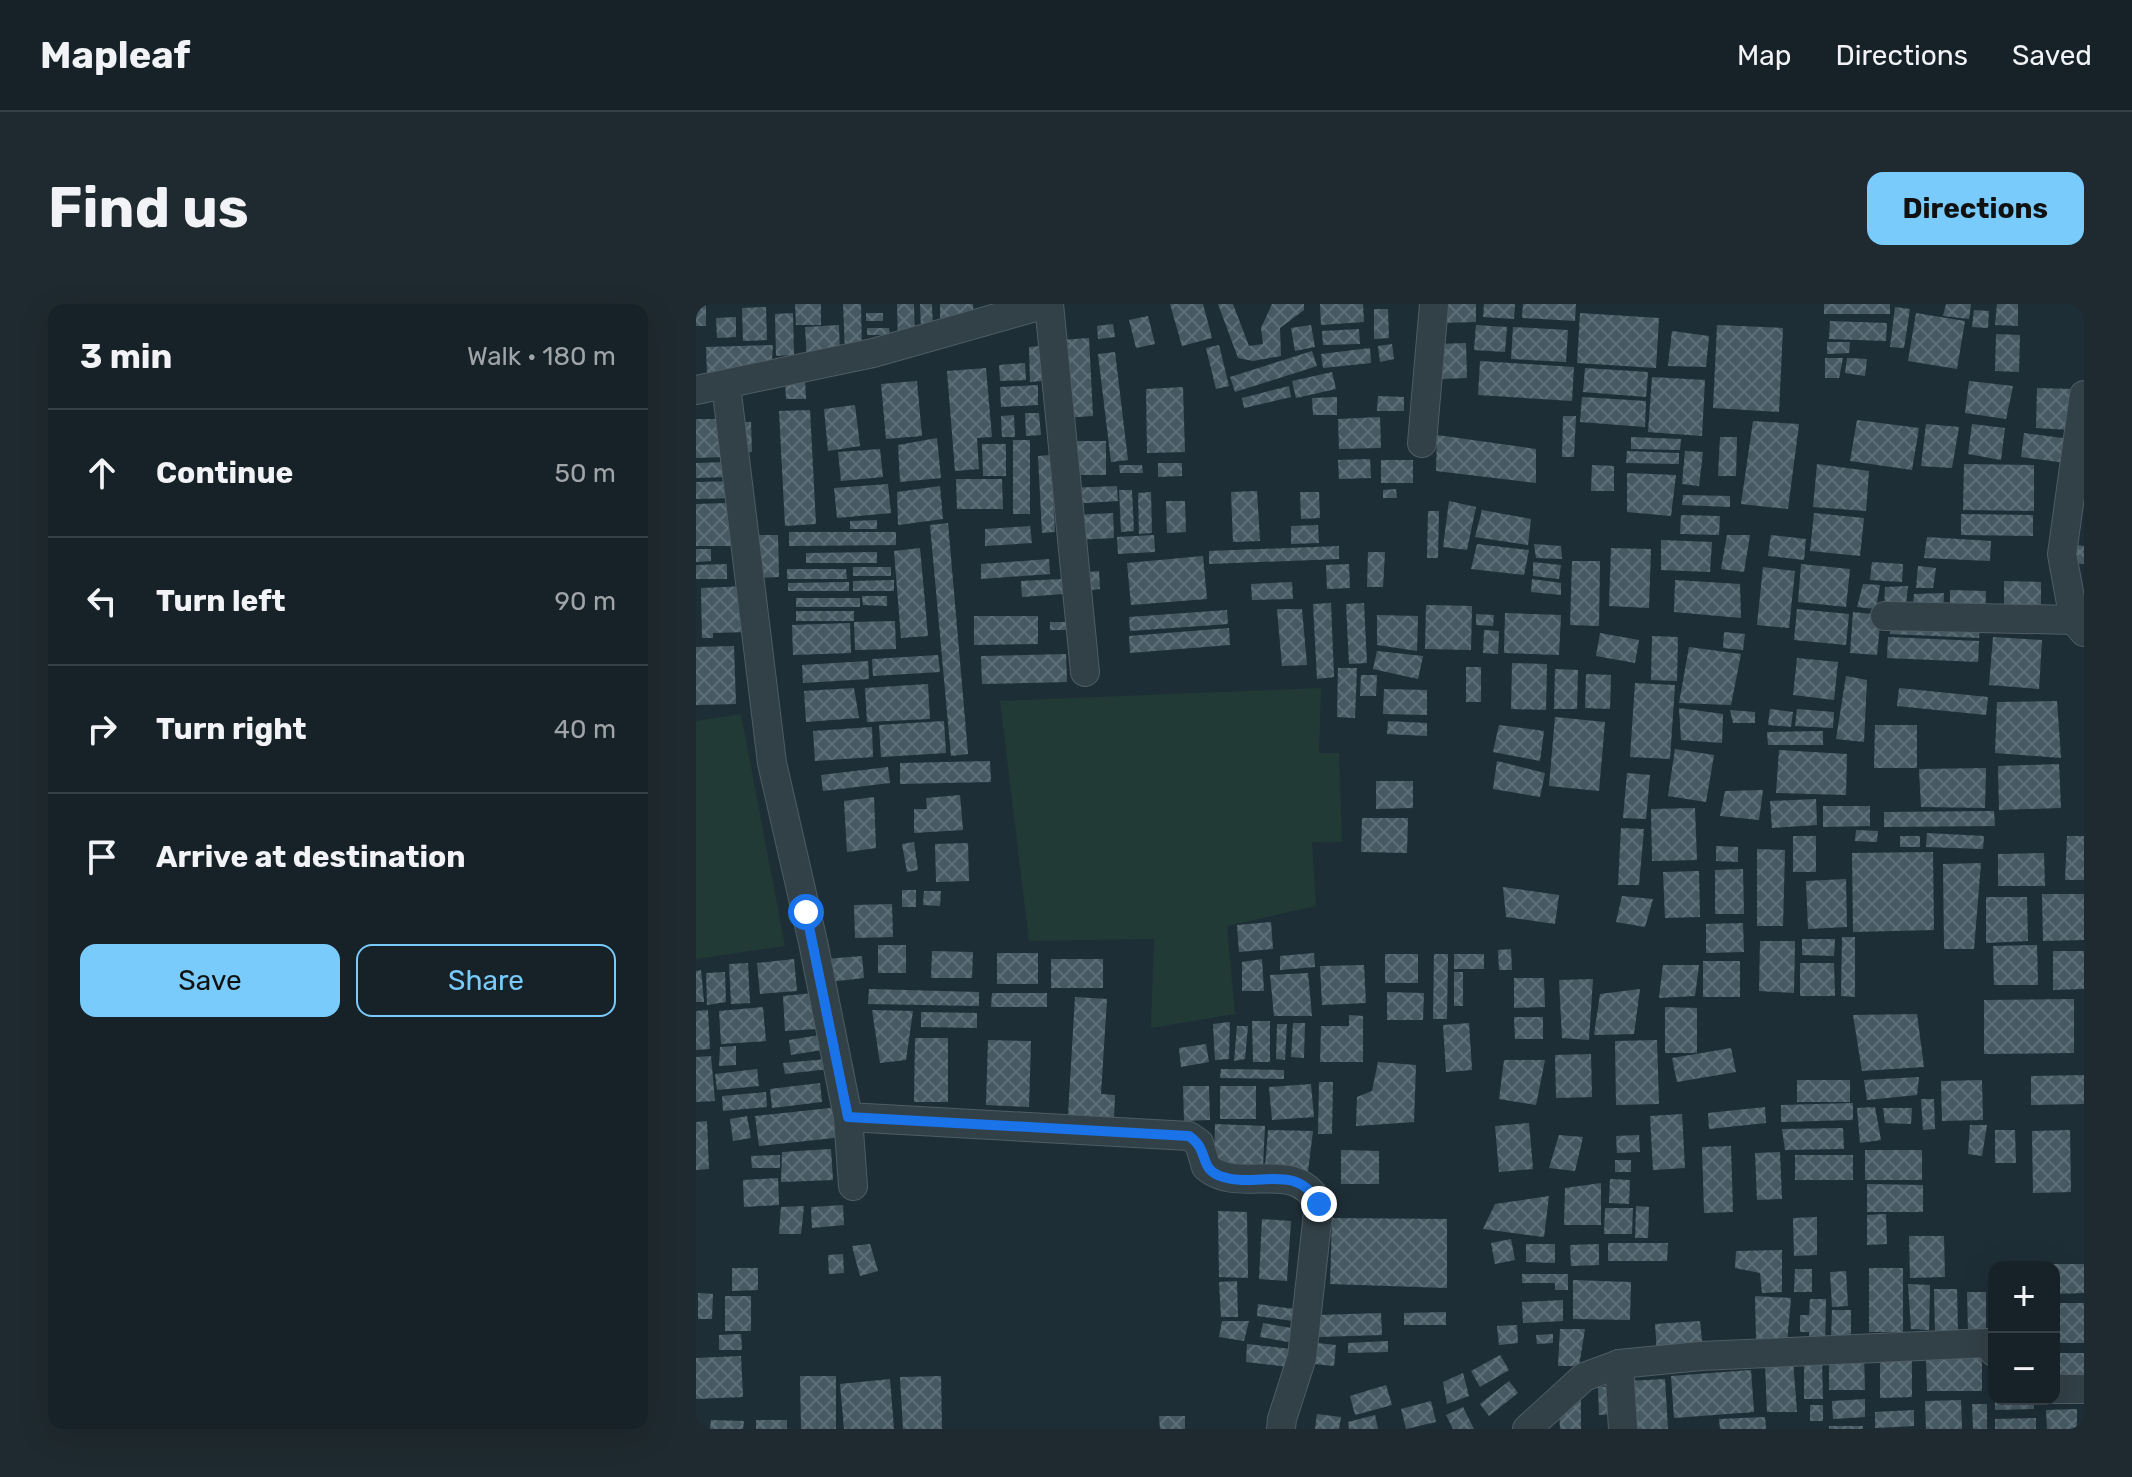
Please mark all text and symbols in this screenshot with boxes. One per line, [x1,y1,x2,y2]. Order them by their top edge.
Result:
text: Mapleaf [40,32,190,78]
text: Map [1737,39,1791,72]
text: Directions [1835,39,1968,72]
text: Saved [2012,39,2092,72]
button: Directions [1867,172,2084,245]
text: Find us [48,175,249,241]
text: 3 min [80,336,172,377]
text: Walk · 180 m [467,341,616,372]
icon: ahead [80,451,124,495]
text: Continue [156,455,293,491]
text: 50 m [555,458,616,489]
icon: left [80,579,124,623]
text: Turn left [156,583,286,619]
text: 90 m [555,586,616,617]
icon: right [80,707,124,751]
text: Turn right [156,711,307,747]
text: 40 m [554,714,616,745]
icon: arrive [80,835,124,879]
text: Arrive at destination [156,839,466,875]
route start [788,894,824,930]
button: Save [80,944,340,1017]
button: Share [356,944,616,1017]
route end [1301,1186,1337,1222]
map controls [1988,1261,2060,1405]
button: + [1988,1261,2060,1333]
button: − [1988,1333,2060,1405]

